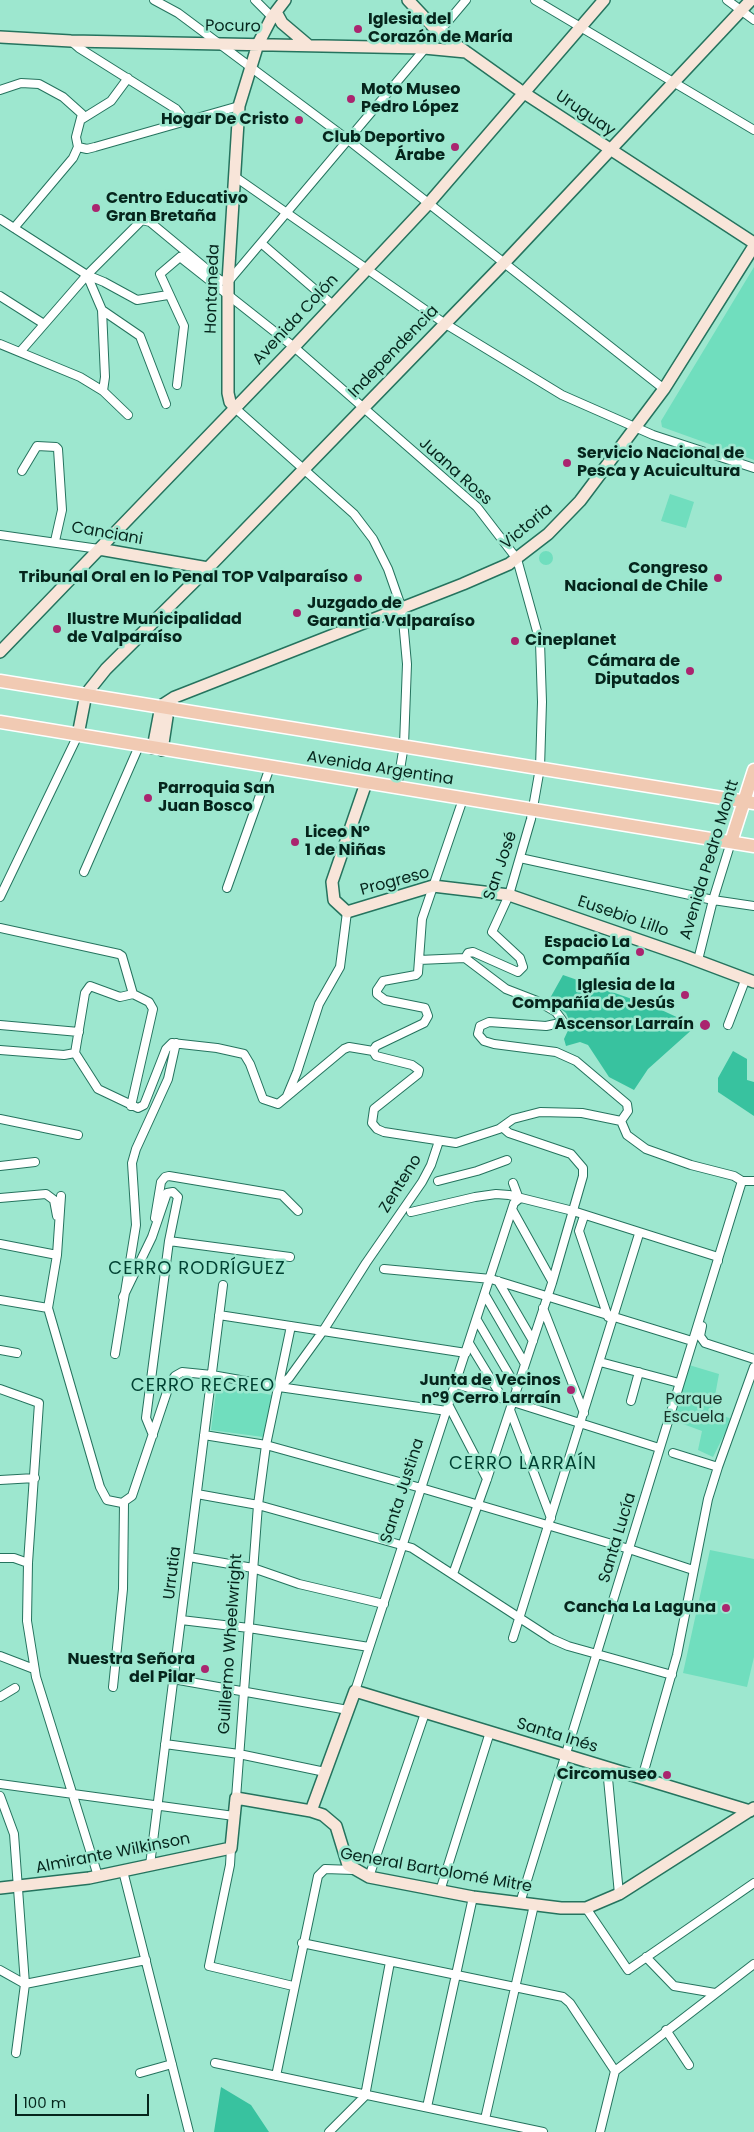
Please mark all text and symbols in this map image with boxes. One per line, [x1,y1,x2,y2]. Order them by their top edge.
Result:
place label: Iglesia del Corazón de María [368,10,513,48]
street label: Pocuro [205,17,261,37]
marker: Iglesia del Corazón de María [352,23,364,35]
place label: Moto Museo Pedro López [361,80,460,118]
street label: Uruguay [551,87,619,141]
marker: Moto Museo Pedro López [345,93,357,105]
place label: Hogar De Cristo [161,110,289,130]
marker: Hogar De Cristo [293,114,305,126]
place label: Club Deportivo Árabe [322,128,445,166]
marker: Club Deportivo Árabe [449,141,461,153]
place label: Centro Educativo Gran Bretaña [106,189,248,227]
marker: Centro Educativo Gran Bretaña [90,202,102,214]
street label: Hontaneda [202,244,224,334]
street label: Avenida Colón [249,271,343,369]
street label: Independencia [345,302,443,402]
street label: Juana Ross [415,434,495,510]
place label: Servicio Nacional de Pesca y Acuicultura [577,444,744,482]
marker: Servicio Nacional de Pesca y Acuicultura [561,457,573,469]
street label: Victoria [497,500,557,554]
street label: Canciani [70,518,144,550]
place label: Congreso Nacional de Chile [564,559,708,597]
place label: Tribunal Oral en lo Penal TOP Valparaíso [19,568,348,588]
marker: Tribunal Oral en lo Penal TOP Valparaíso [352,572,364,584]
marker: Congreso Nacional de Chile [712,572,724,584]
place label: Juzgado de Garantia Valparaíso [307,594,475,632]
marker: Juzgado de Garantia Valparaíso [291,607,303,619]
place label: Ilustre Municipalidad de Valparaíso [67,610,242,648]
marker: Ilustre Municipalidad de Valparaíso [51,623,63,635]
place label: Cineplanet [525,631,616,651]
marker: Cineplanet [509,635,521,647]
place label: Cámara de Diputados [587,652,680,690]
marker: Cámara de Diputados [684,665,696,677]
street label: Avenida Argentina [305,748,455,790]
street label: Avenida Pedro Montt [677,778,743,942]
place label: Parroquia San Juan Bosco [158,779,275,817]
marker: Parroquia San Juan Bosco [142,792,154,804]
place label: Liceo N° 1 de Niñas [305,823,386,861]
street label: San José [480,829,522,903]
marker: Liceo N° 1 de Niñas [289,836,301,848]
street label: Progreso [358,864,432,900]
street label: Eusebio Lillo [575,892,671,942]
place label: Espacio La Compañía [542,933,630,971]
marker: Espacio La Compañía [634,946,646,958]
place label: Iglesia de la Compañía de Jesús [512,976,675,1014]
marker: Iglesia de la Compañía de Jesús [679,989,691,1001]
place label: Ascensor Larraín [555,1015,694,1035]
marker: Ascensor Larraín [698,1018,712,1032]
street label: Zenteno [376,1151,426,1217]
district label: CERRO RODRÍGUEZ [106,1258,288,1280]
place label: Junta de Vecinos n°9 Cerro Larraín [419,1371,561,1409]
district label: CERRO RECREO [129,1375,277,1397]
marker: Junta de Vecinos n°9 Cerro Larraín [565,1384,577,1396]
park label: Parque Escuela [663,1390,725,1428]
street label: Santa Justina [377,1436,429,1546]
district label: CERRO LARRAÍN [447,1453,599,1475]
street label: Santa Lucía [595,1491,641,1585]
street label: Urrutia [160,1545,186,1601]
street label: Guillermo Wheelwright [215,1553,247,1735]
place label: Cancha La Laguna [564,1598,716,1618]
marker: Cancha La Laguna [720,1602,732,1614]
place label: Nuestra Señora del Pilar [67,1650,195,1688]
marker: Nuestra Señora del Pilar [199,1663,211,1675]
street label: Santa Inés [514,1715,600,1757]
place label: Circomuseo [557,1765,657,1785]
marker: Circomuseo [661,1769,673,1781]
street label: Almirante Wilkinson [34,1830,192,1878]
street label: General Bartolomé Mitre [339,1845,533,1897]
scale bar [18,2084,151,2116]
text: 100 m [23,2092,66,2113]

